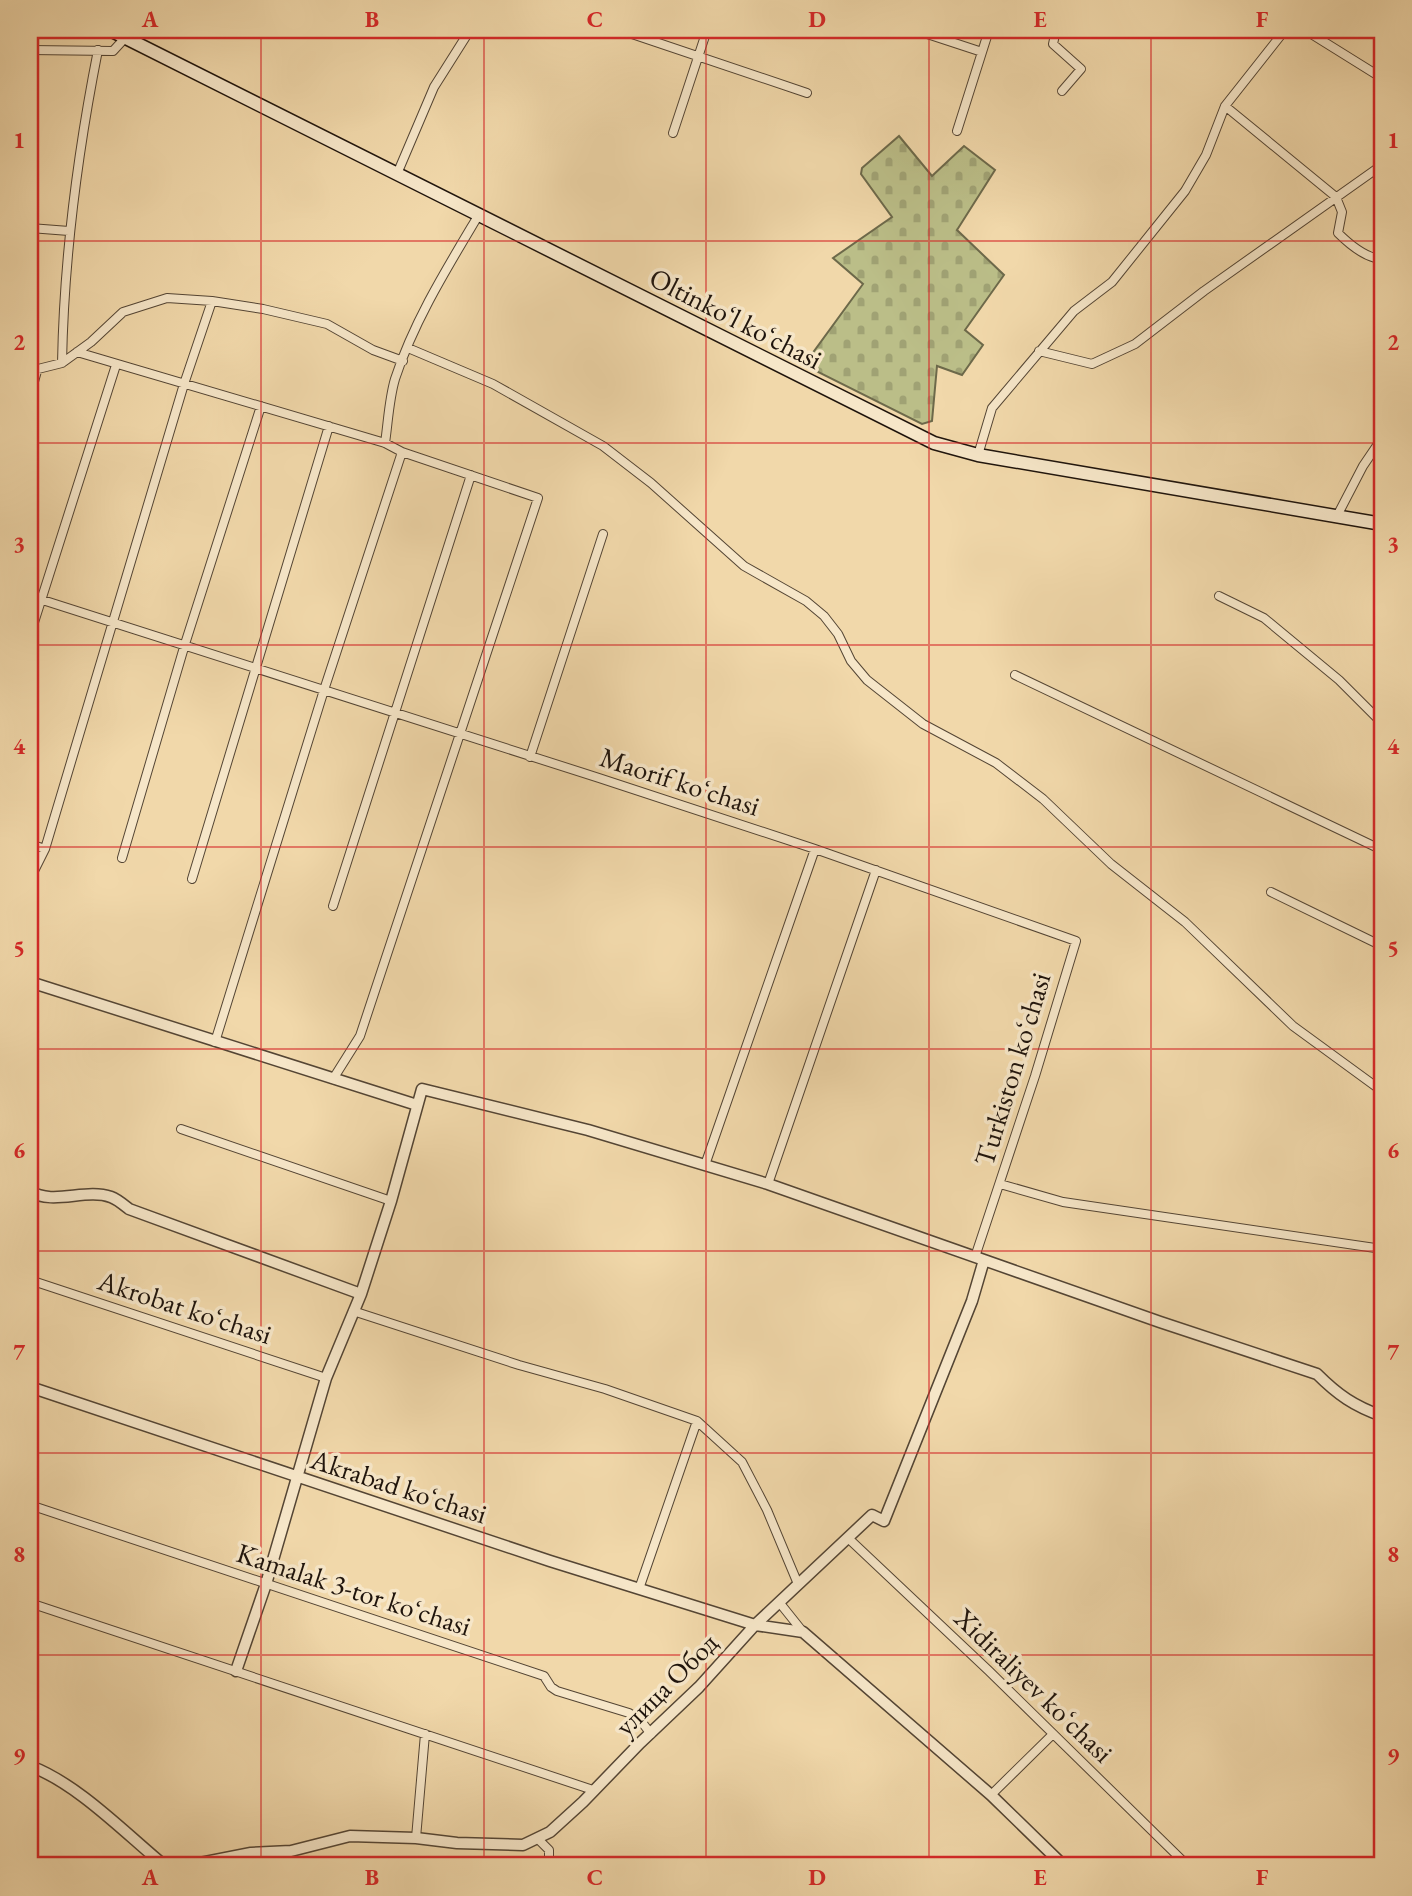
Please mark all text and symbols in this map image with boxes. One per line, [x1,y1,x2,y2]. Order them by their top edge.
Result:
text: A [141,4,159,34]
text: B [365,4,379,34]
text: C [587,4,603,34]
text: D [808,4,826,34]
text: E [1033,4,1047,34]
text: F [1256,4,1269,34]
text: 1 [13,125,25,155]
text: 1 [1387,125,1399,155]
street label: Oltinkoʻl koʻchasi [644,259,828,377]
text: 2 [13,327,25,357]
text: 2 [1387,327,1399,357]
text: 3 [13,529,25,559]
text: 3 [1387,529,1399,559]
text: 4 [13,731,26,761]
text: 4 [1387,731,1400,761]
street label: Maorif koʻchasi [596,738,765,824]
text: 5 [13,933,25,963]
text: 5 [1387,933,1399,963]
street label: Turkiston koʻchasi [965,968,1059,1170]
text: 6 [13,1135,25,1165]
text: 6 [1387,1135,1399,1165]
street label: Akrobat koʻchasi [93,1262,277,1352]
text: 7 [13,1337,26,1367]
text: 7 [1387,1337,1400,1367]
street label: Akrabad koʻchasi [305,1440,492,1531]
street label: Kamalak 3-tor koʻchasi [232,1534,476,1644]
text: 8 [13,1539,25,1569]
text: 8 [1387,1539,1399,1569]
street label: Xidiraliyev koʻchasi [946,1599,1121,1770]
street label: улица Обод [607,1625,725,1743]
text: 9 [13,1741,25,1771]
text: 9 [1387,1741,1399,1771]
text: A [141,1862,159,1892]
text: B [365,1862,379,1892]
text: C [587,1862,603,1892]
text: D [808,1862,826,1892]
text: E [1033,1862,1047,1892]
text: F [1256,1862,1269,1892]

